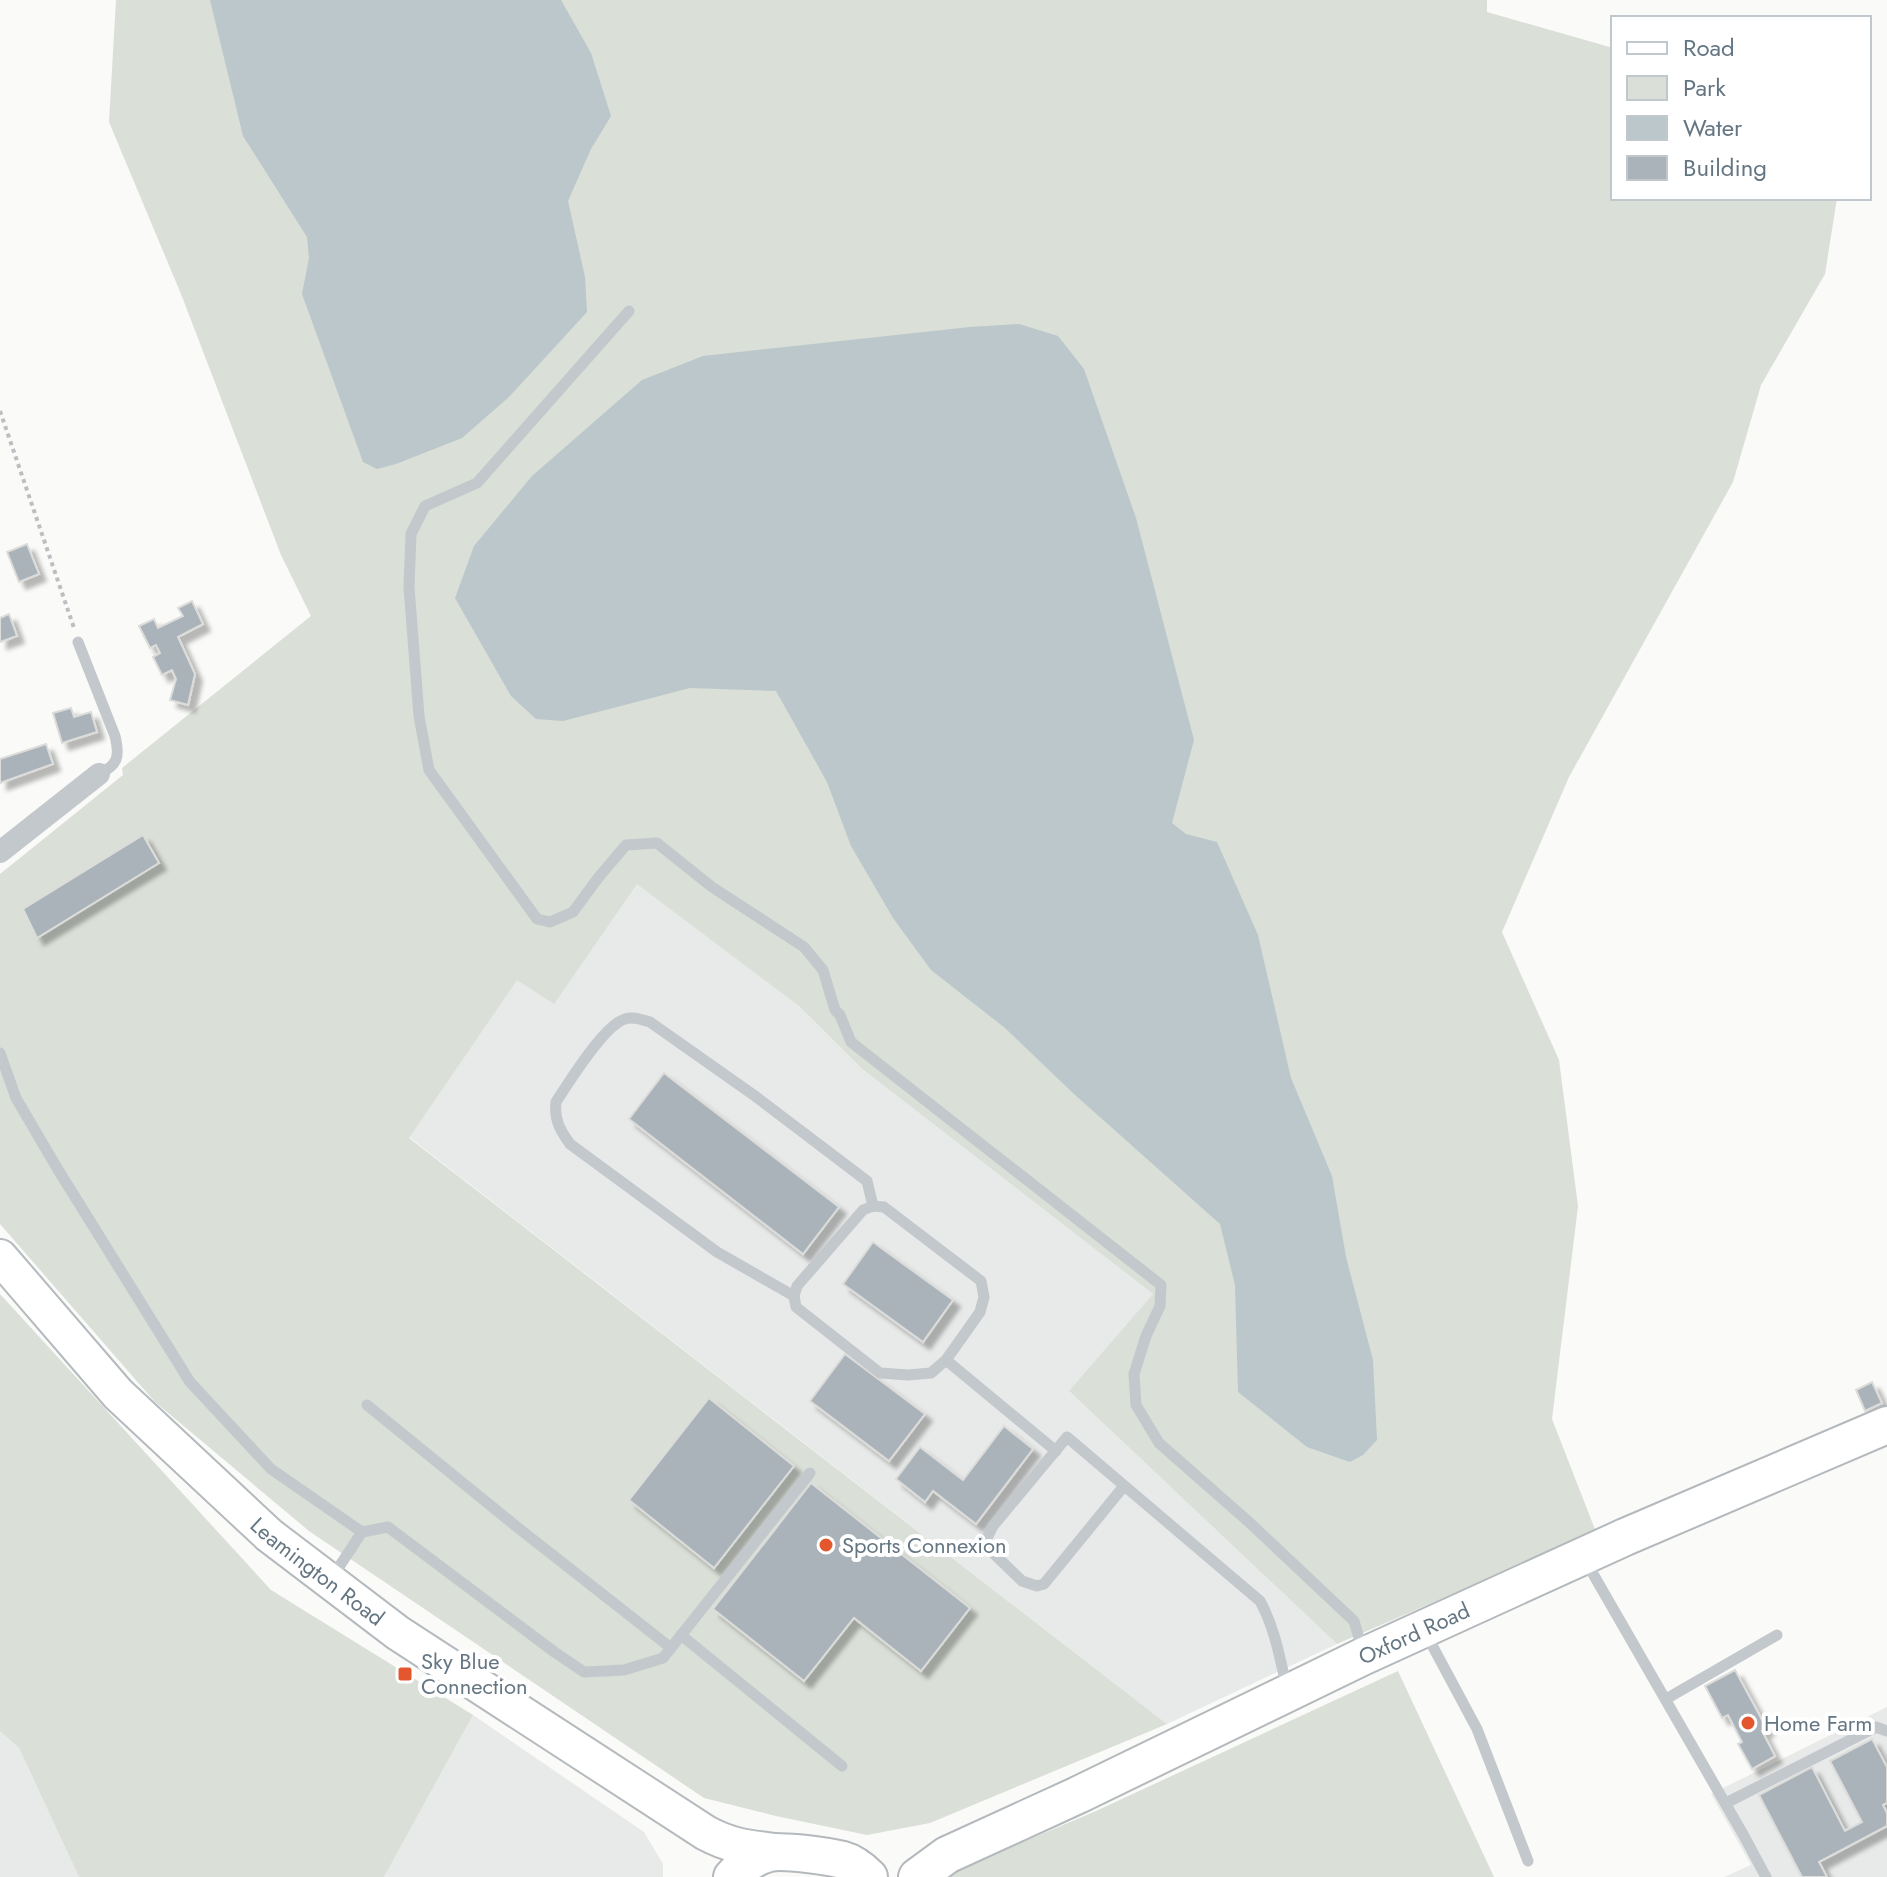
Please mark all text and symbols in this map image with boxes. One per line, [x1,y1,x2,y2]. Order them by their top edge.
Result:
legend [1611,16,1871,200]
text: Road [1683,30,1735,65]
text: Park [1683,70,1726,105]
text: Water [1683,110,1743,145]
text: Building [1683,150,1767,185]
street label: Leamington Road [243,1509,391,1633]
place label: Sports Connexion [842,1529,1007,1561]
marker: Sports Connexion [817,1536,835,1554]
street label: Oxford Road [1353,1594,1475,1673]
place label: Sky Blue Connection [421,1645,528,1702]
marker: Sky Blue Connection [396,1665,414,1683]
place label: Home Farm [1764,1707,1872,1739]
marker: Home Farm [1739,1714,1757,1732]

